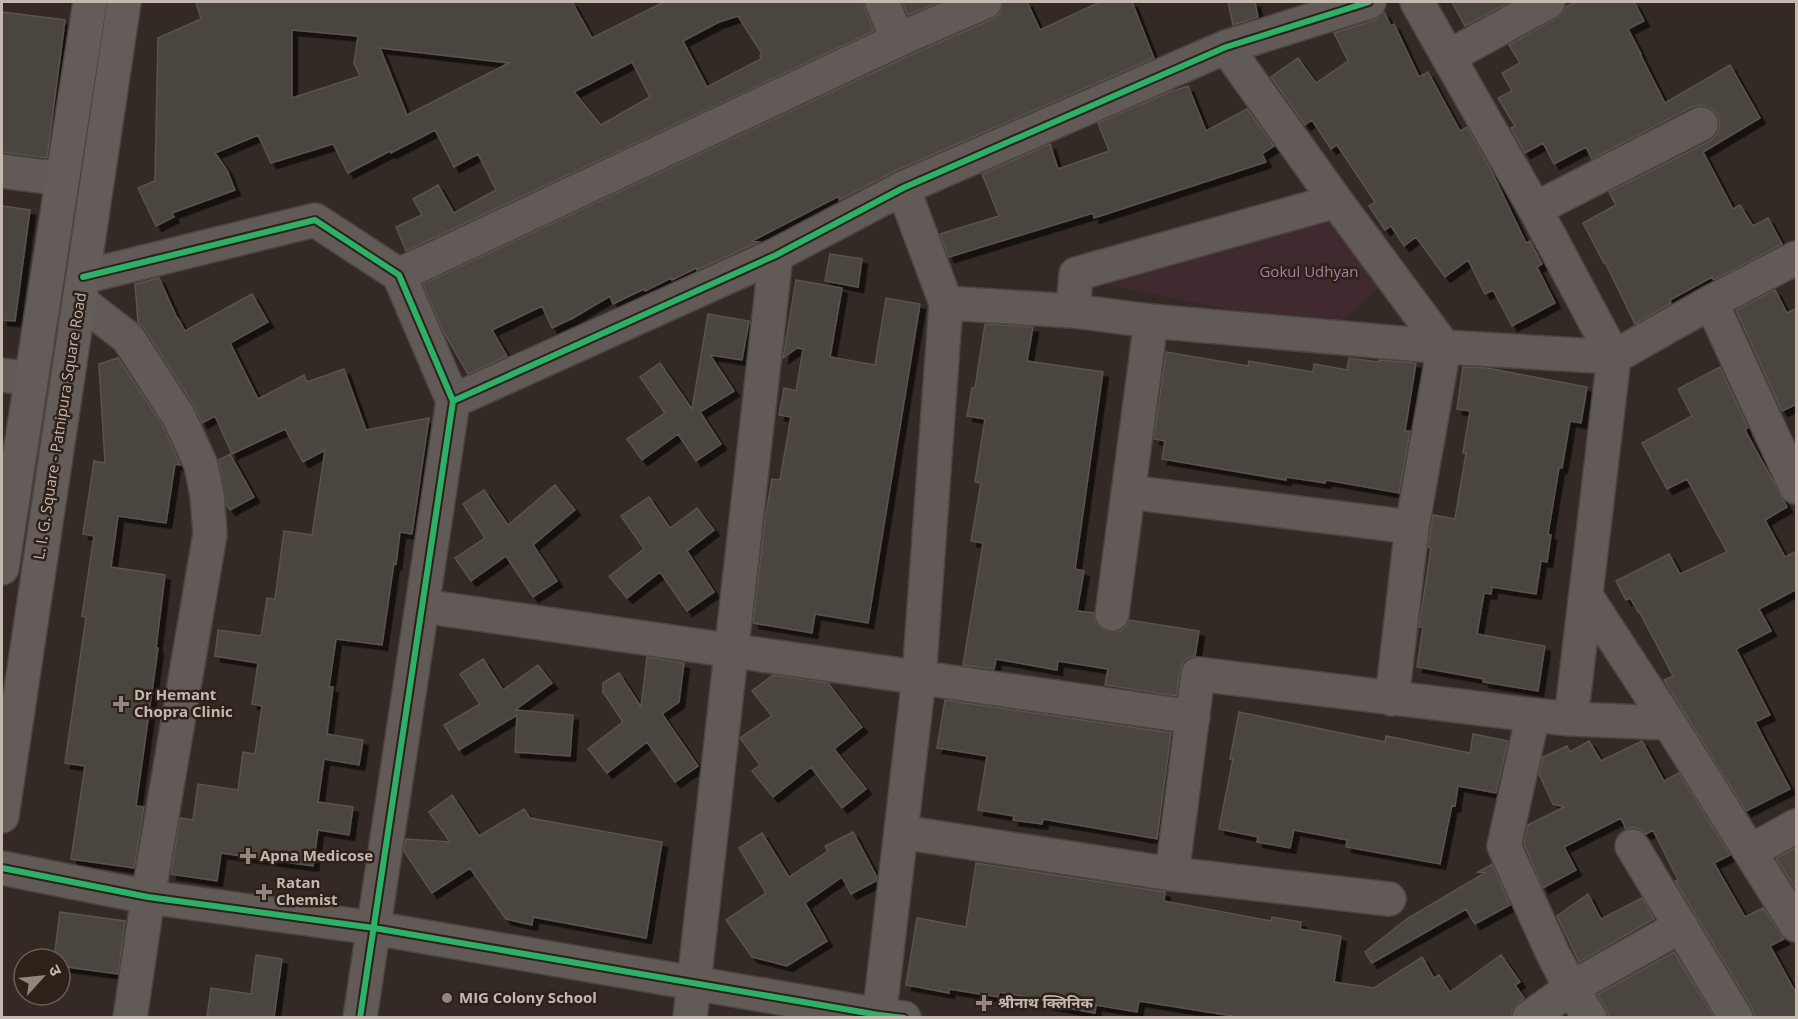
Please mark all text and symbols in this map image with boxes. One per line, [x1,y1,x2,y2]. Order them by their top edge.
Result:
park label: Gokul Udhyan [1259,261,1359,281]
street label: L. I. G. Square - Patnipura Square Road [28,291,90,561]
place label: Dr Hemant Chopra Clinic [134,684,233,721]
marker: Dr Hemant Chopra Clinic [112,695,130,713]
place label: Apna Medicose [260,845,373,865]
marker: Apna Medicose [241,849,255,863]
place label: Ratan Chemist [276,872,338,909]
marker: Ratan Chemist [257,885,271,899]
north arrow [12,947,72,1007]
text: उ [43,961,68,980]
place label: MIG Colony School [459,987,597,1007]
marker: MIG Colony School [440,991,454,1005]
place label: श्रीनाथ क्लिनिक [998,992,1093,1012]
marker: श्रीनाथ क्लिनिक [975,994,993,1012]

